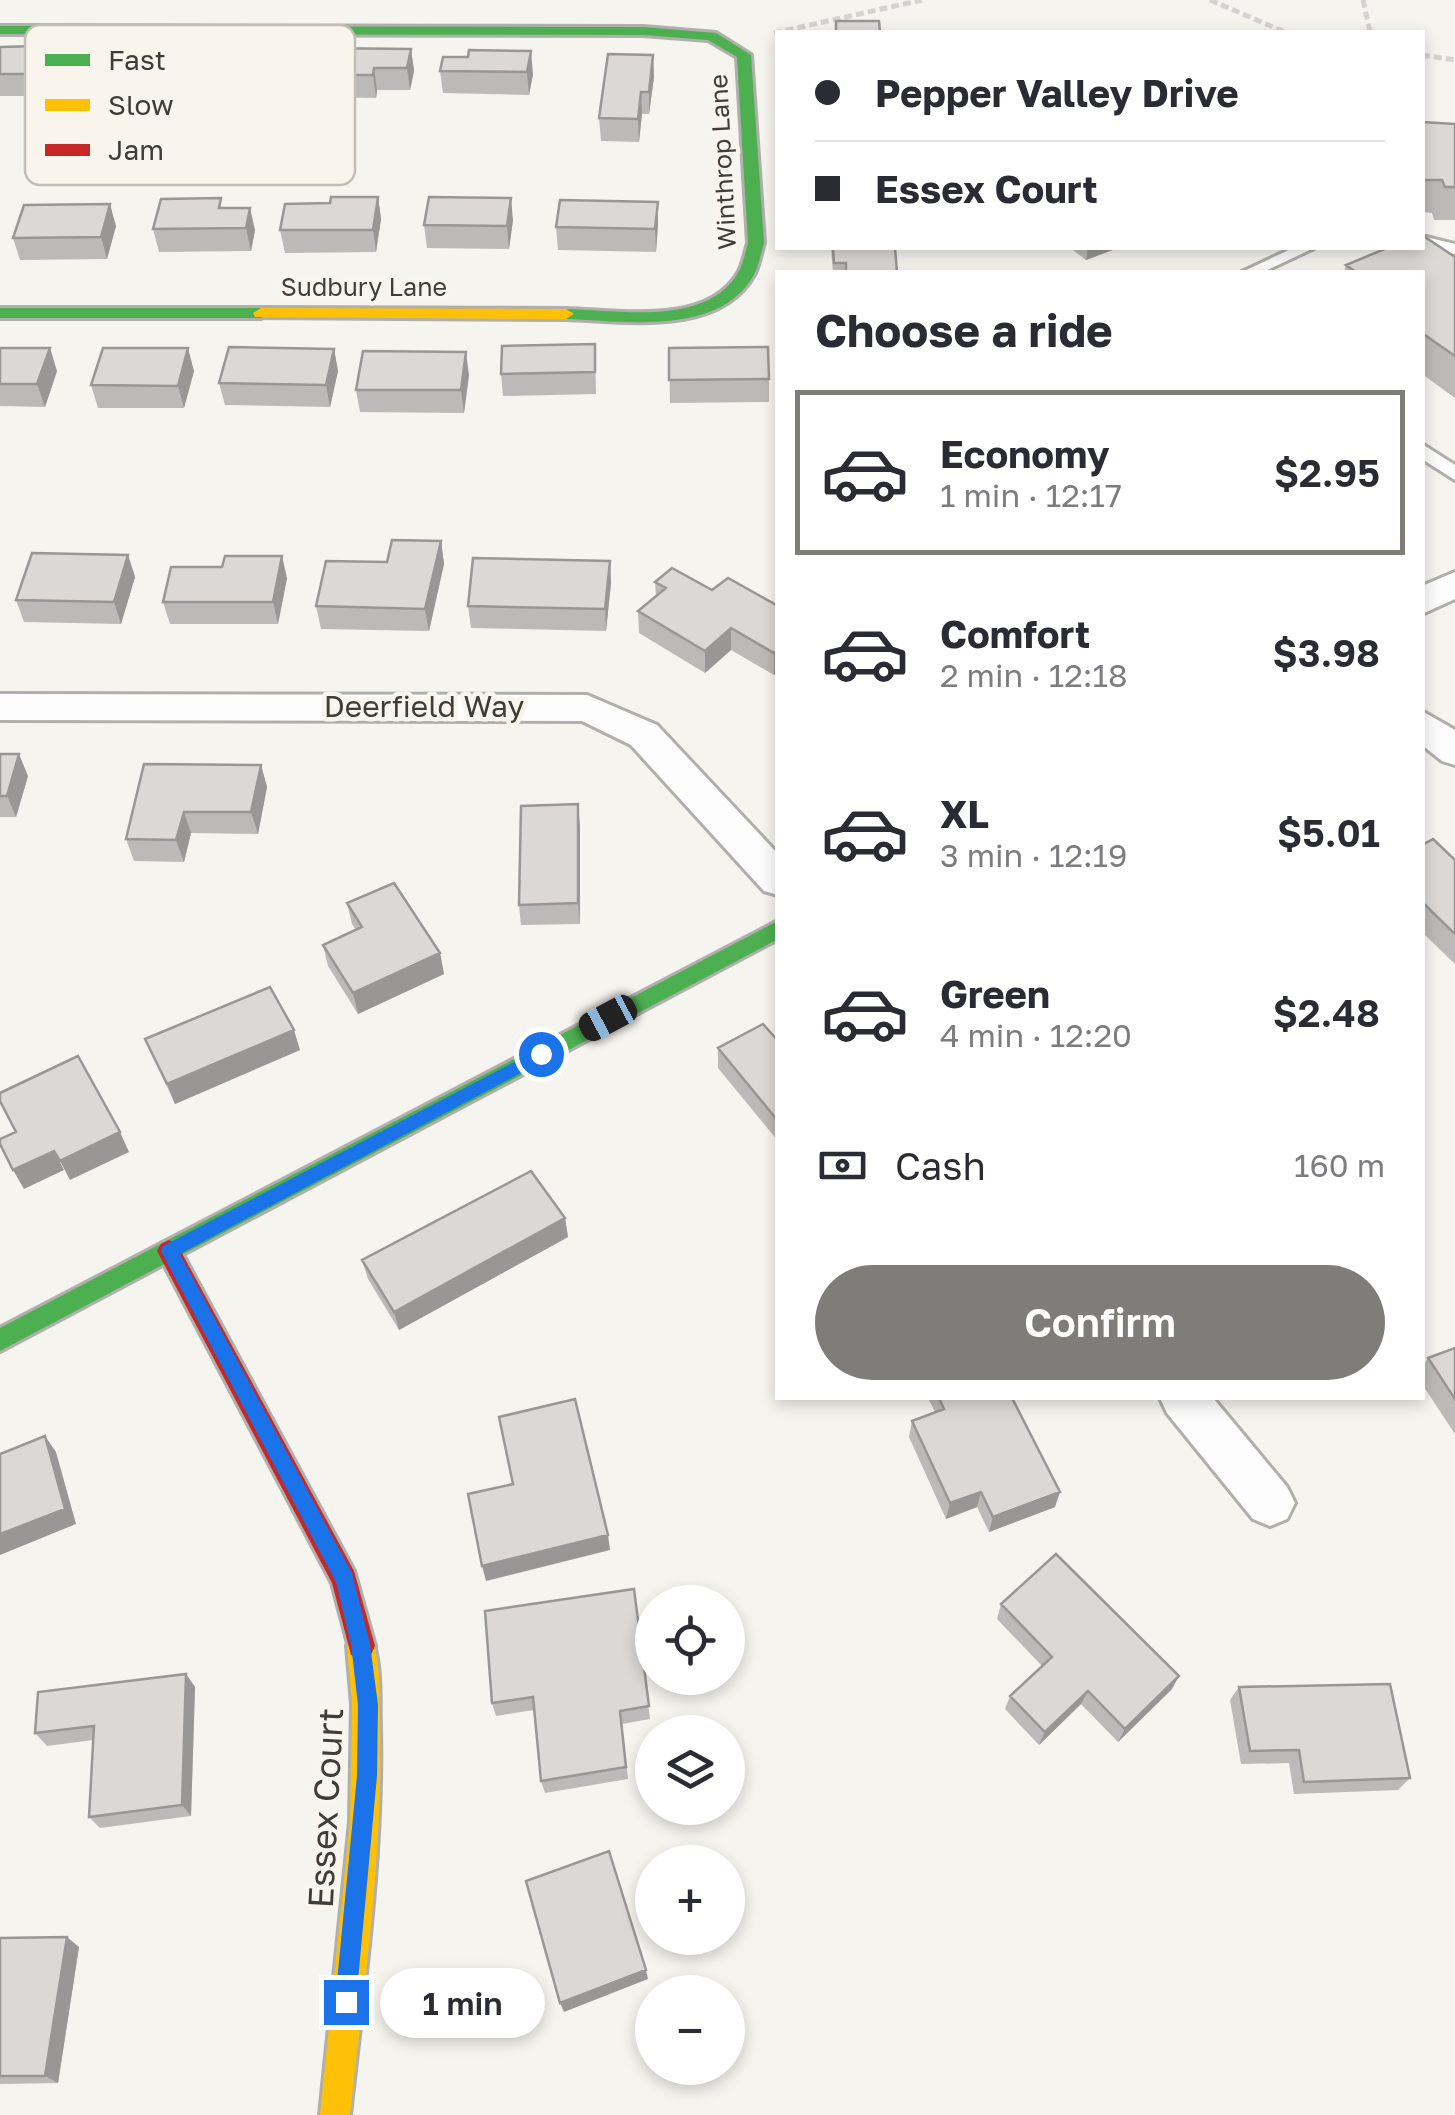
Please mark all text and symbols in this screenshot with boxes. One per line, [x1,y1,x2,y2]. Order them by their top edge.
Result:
legend [25,25,355,185]
text: Fast [108,43,166,76]
text: Pepper Valley Drive [875,70,1239,115]
street label: Winthrop Lane [702,73,742,251]
text: Slow [108,88,174,121]
text: Jam [108,133,164,166]
text: Essex Court [875,166,1098,211]
street label: Sudbury Lane [281,271,447,302]
text: Choose a ride [815,303,1113,357]
icon: car [820,428,910,518]
text: Economy [940,431,1109,476]
text: $2.95 [1274,450,1380,495]
text: 1 min · 12:17 [940,476,1122,514]
icon: car [820,608,910,698]
text: Comfort [940,611,1090,656]
text: $3.98 [1273,630,1380,675]
text: 2 min · 12:18 [940,656,1127,694]
street label: Deerfield Way [324,688,524,724]
icon: car [820,788,910,878]
text: XL [940,791,989,836]
text: $5.01 [1277,810,1380,855]
text: 3 min · 12:19 [940,836,1127,874]
icon: car [820,968,910,1058]
text: Green [940,971,1050,1016]
text: $2.48 [1273,990,1380,1035]
car [574,991,642,1045]
text: 4 min · 12:20 [940,1016,1132,1054]
route start [519,1032,564,1077]
icon: cash [815,1138,870,1193]
text: Cash [895,1143,986,1188]
text: 160 m [1294,1146,1385,1184]
button: Confirm [815,1265,1385,1380]
map controls [635,1585,745,2085]
button: locate [635,1585,745,1695]
street label: Essex Court [299,1707,351,1909]
button: layers [635,1715,745,1825]
button: + [635,1845,745,1955]
callout: 1 min [381,1967,546,2037]
button: − [635,1975,745,2085]
route end [324,1980,369,2025]
text: 1 min [422,1984,503,2022]

